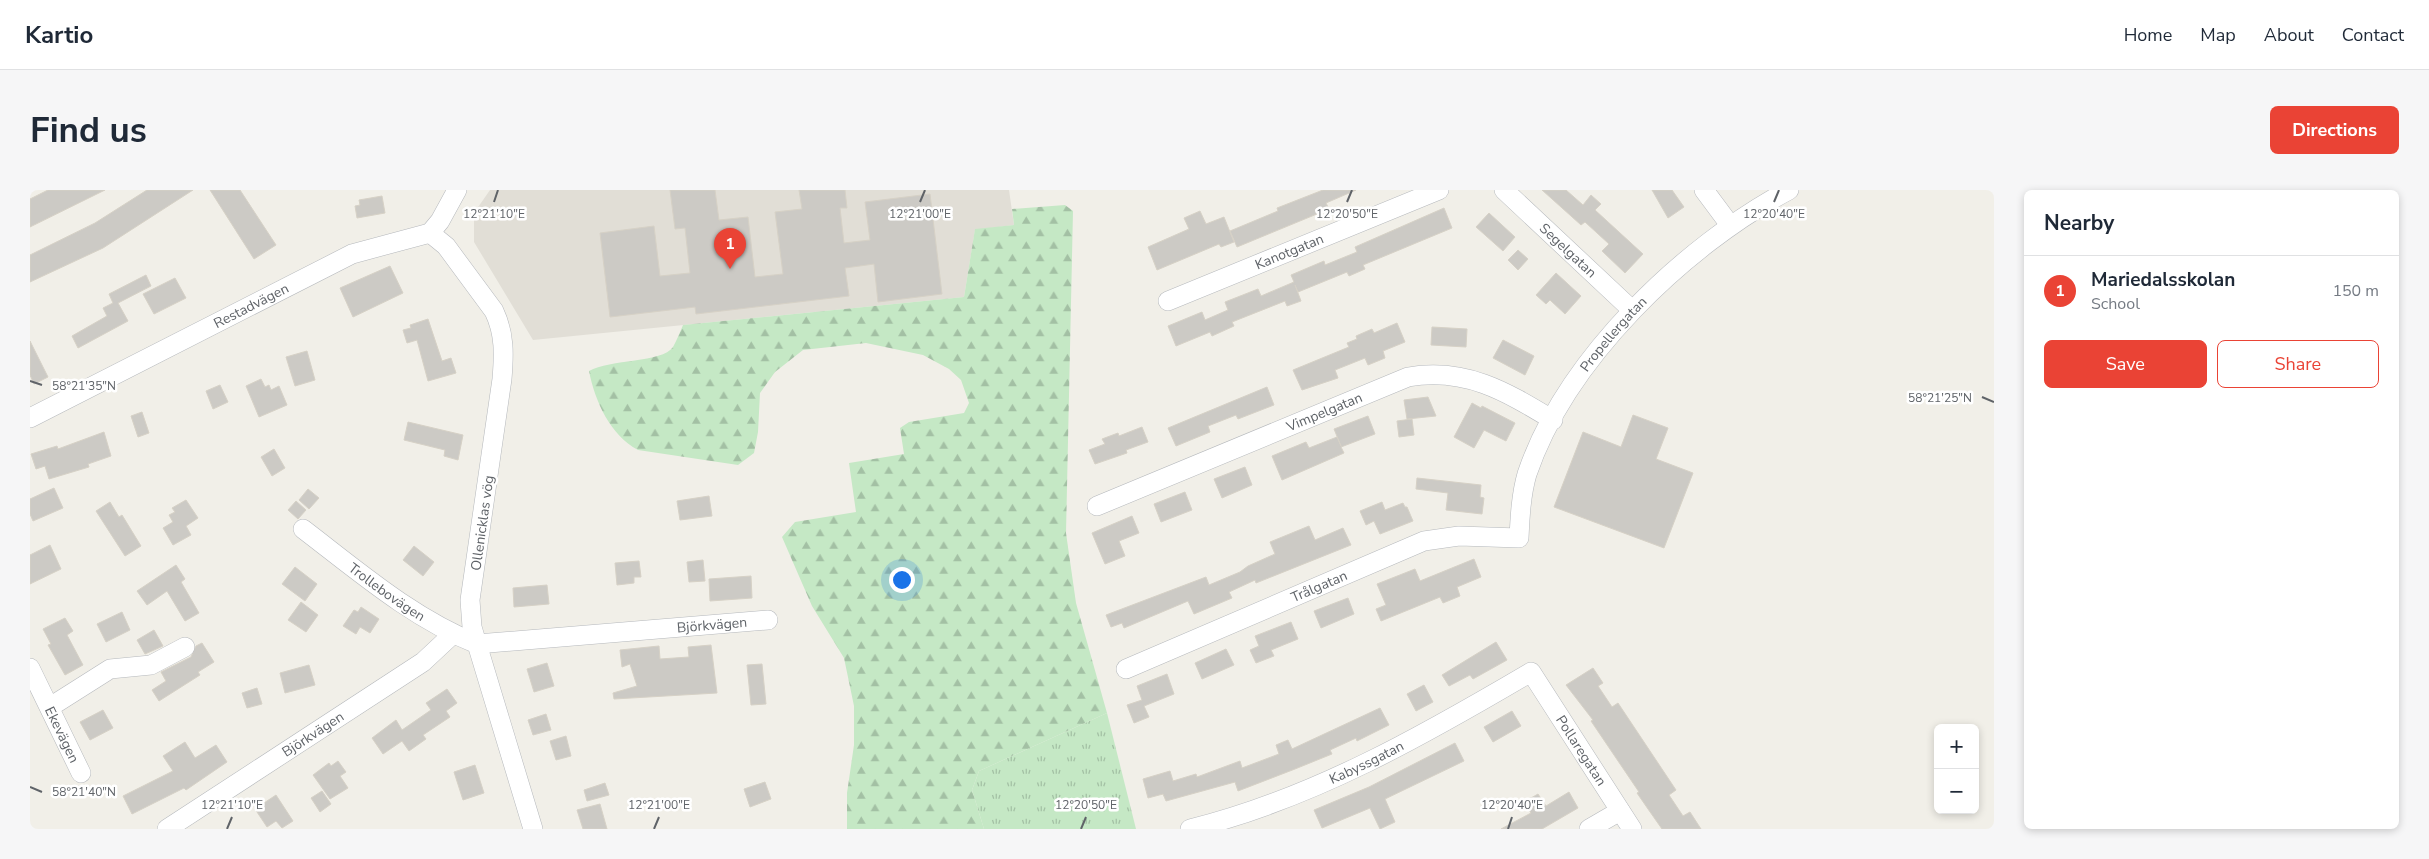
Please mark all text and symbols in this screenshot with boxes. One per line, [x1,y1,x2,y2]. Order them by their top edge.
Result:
text: Kartio [25,19,93,51]
text: Home [2124,23,2172,47]
text: Map [2200,23,2236,47]
text: About [2264,23,2314,47]
text: Contact [2342,23,2404,47]
button: Directions [2270,106,2399,154]
text: Find us [30,107,147,154]
text: 12°21'10"E [463,206,525,222]
text: 12°21'00"E [889,206,951,222]
text: 12°20'50"E [1316,206,1378,222]
text: 12°20'40"E [1743,206,1805,222]
text: Nearby [2044,209,2114,237]
street label: Segelgatan [1535,219,1601,282]
pin: 1 [714,228,746,269]
street label: Kanotgatan [1252,229,1327,274]
text: Mariedalsskolan [2091,267,2235,293]
street label: Restadvägen [210,279,292,333]
text: 1 [2055,280,2065,302]
text: 150 m [2332,280,2379,302]
street label: Propellergatan [1576,292,1651,376]
text: School [2091,293,2140,315]
button: Save [2044,340,2207,388]
button: Share [2217,340,2379,388]
text: 58°21'35"N [52,378,116,394]
street label: Vimpelgatan [1283,388,1365,437]
text: 58°21'25"N [1908,390,1972,406]
street label: Ollenicklas vög [466,474,499,572]
street label: Trollebovägen [344,559,429,626]
street label: Trålgatan [1288,566,1350,607]
your location [889,567,915,593]
street label: Björkvägen [676,613,748,637]
street label: Ekevägen [40,703,84,766]
street label: Björkvägen [278,707,348,762]
street label: Pollaregatan [1551,712,1611,790]
map controls [1934,724,1979,814]
button: + [1934,724,1979,769]
street label: Kabyssgatan [1326,736,1407,789]
button: − [1934,769,1979,814]
text: 58°21'40"N [52,784,116,800]
text: 12°21'10"E [201,797,263,813]
text: 12°21'00"E [628,797,690,813]
text: 12°20'50"E [1055,797,1117,813]
text: 12°20'40"E [1481,797,1543,813]

